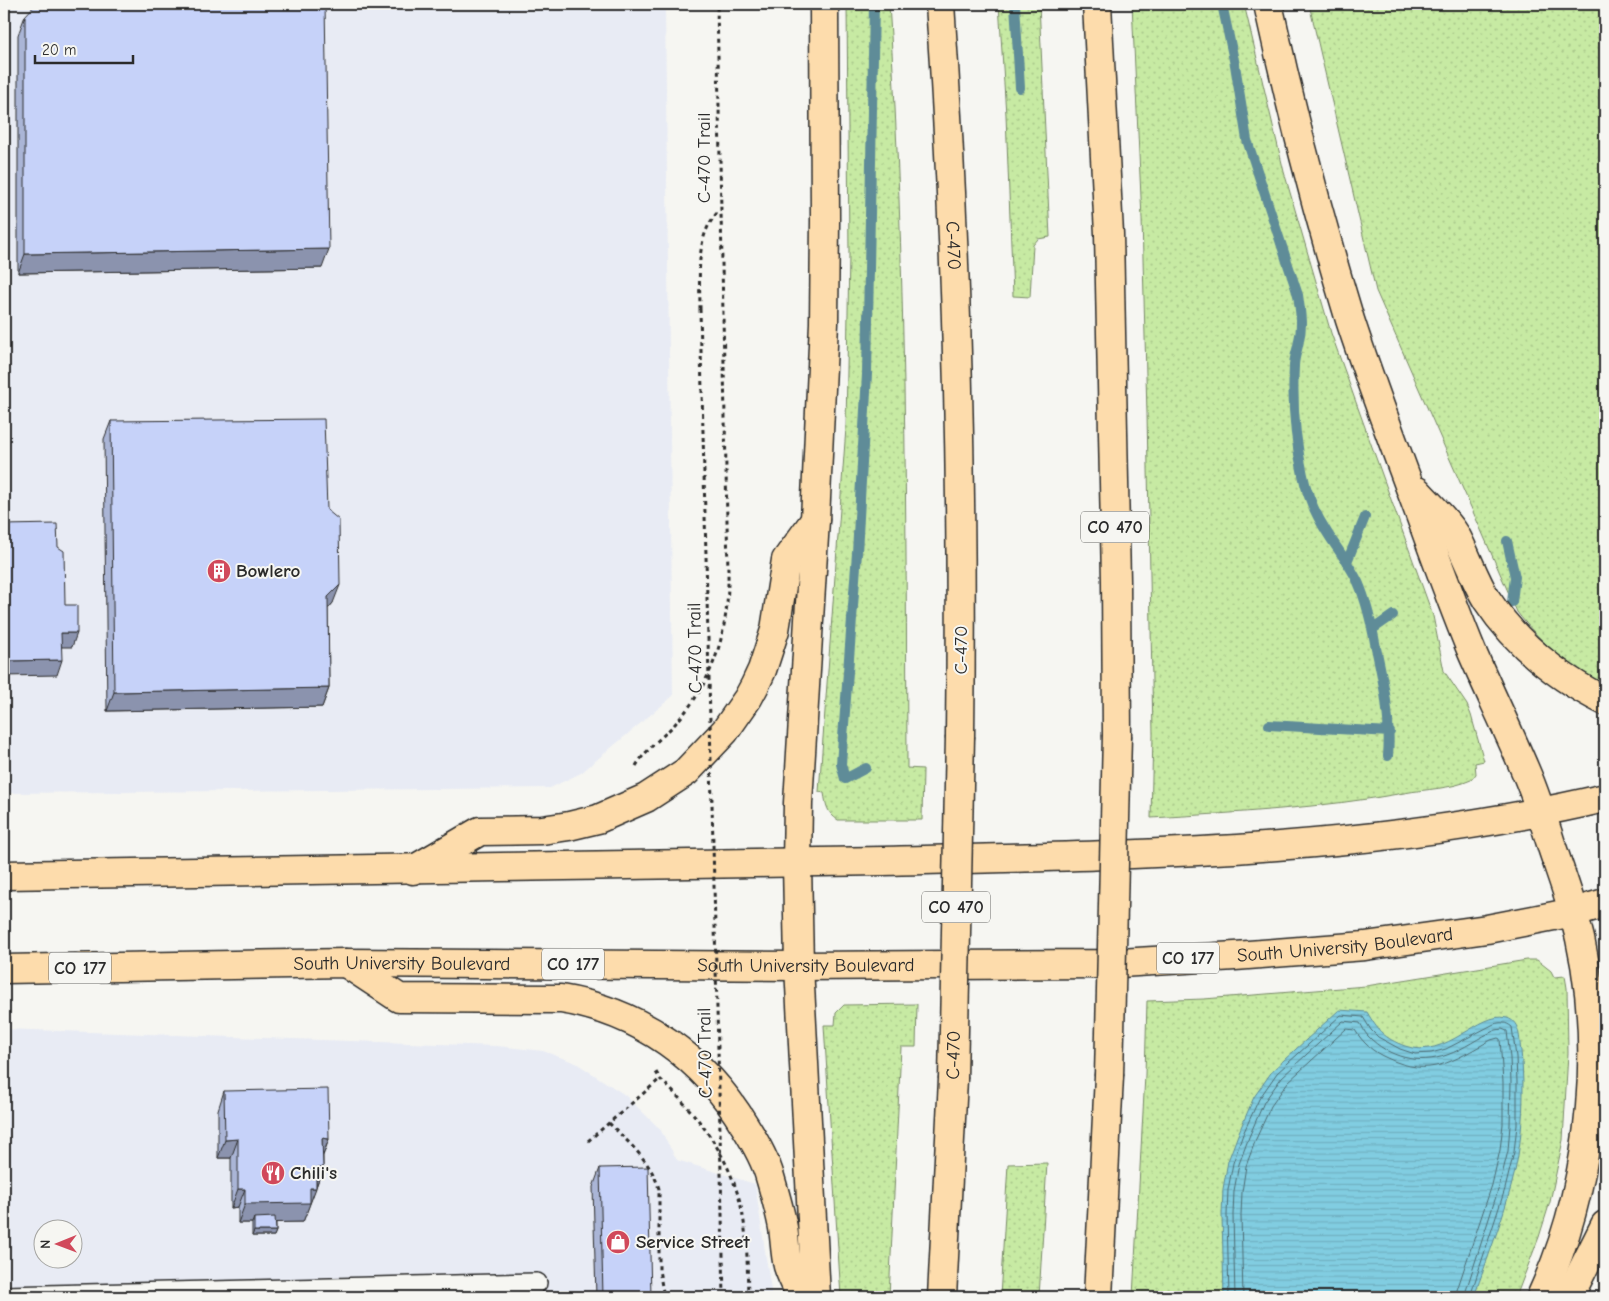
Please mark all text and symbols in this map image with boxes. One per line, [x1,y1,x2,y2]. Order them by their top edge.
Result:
scale bar [35,32,132,64]
text: 20 m [42,41,76,59]
street label: C-470 Trail [693,113,715,203]
street label: C-470 [941,221,965,271]
road number: CO 470 [1081,512,1149,542]
building icon: Bowlero [206,558,232,584]
place label: Bowlero [236,560,300,582]
street label: C-470 Trail [683,602,707,694]
street label: C-470 [950,626,972,674]
road number: CO 470 [922,892,990,922]
street label: South University Boulevard [1236,923,1455,967]
road number: CO 177 [1157,942,1219,974]
road number: CO 177 [542,949,604,980]
road number: CO 177 [49,952,111,984]
street label: South University Boulevard [293,952,511,975]
street label: South University Boulevard [697,954,915,977]
street label: C-470 Trail [693,1007,717,1099]
street label: C-470 [942,1030,965,1080]
restaurant icon: Chili's [260,1160,286,1186]
place label: Chili's [290,1162,337,1184]
north arrow [32,1218,82,1268]
shop icon: Service Street [605,1229,631,1255]
place label: Service Street [636,1231,750,1253]
text: N [37,1240,54,1249]

